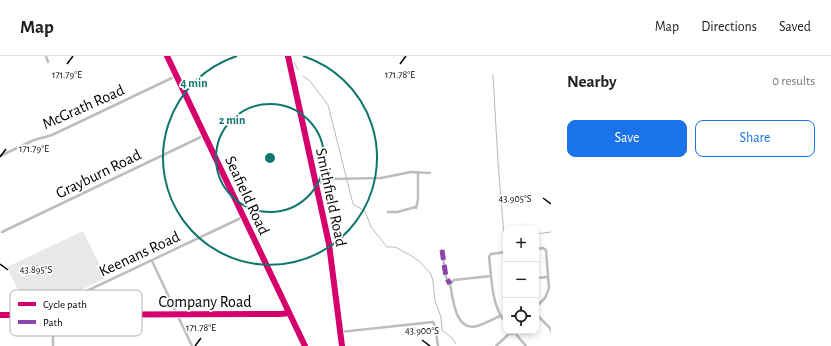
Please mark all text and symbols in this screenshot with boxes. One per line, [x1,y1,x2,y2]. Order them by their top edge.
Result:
text: Map [20,18,54,37]
text: Map [655,20,679,34]
text: Directions [701,20,757,34]
text: Saved [779,20,811,34]
text: 171.79°E [52,70,82,80]
text: 171.78°E [385,70,415,80]
text: Nearby [567,73,617,90]
text: 0 results [772,75,815,88]
text: 4 min [180,77,208,89]
street label: McGrath Road [40,82,127,132]
text: 2 min [219,114,245,126]
button: Save [567,120,687,157]
button: Share [695,120,815,157]
text: 171.79°E [19,144,49,154]
street label: Grayburn Road [53,146,144,202]
street label: Smithfield Road [313,146,349,248]
centre of rings [263,151,277,165]
street label: Seafield Road [222,154,272,237]
text: 43.905°S [498,194,532,204]
map controls [503,226,539,334]
button: + [503,226,539,262]
street label: Keenans Road [96,228,182,280]
button: − [503,262,539,298]
text: 43.895°S [20,265,53,275]
legend [10,290,142,336]
street label: Company Road [158,294,252,311]
button: locate [503,298,539,334]
text: Cycle path [43,299,87,310]
text: Path [43,317,63,328]
text: 171.78°E [186,323,216,333]
text: 43.900°S [405,326,439,336]

